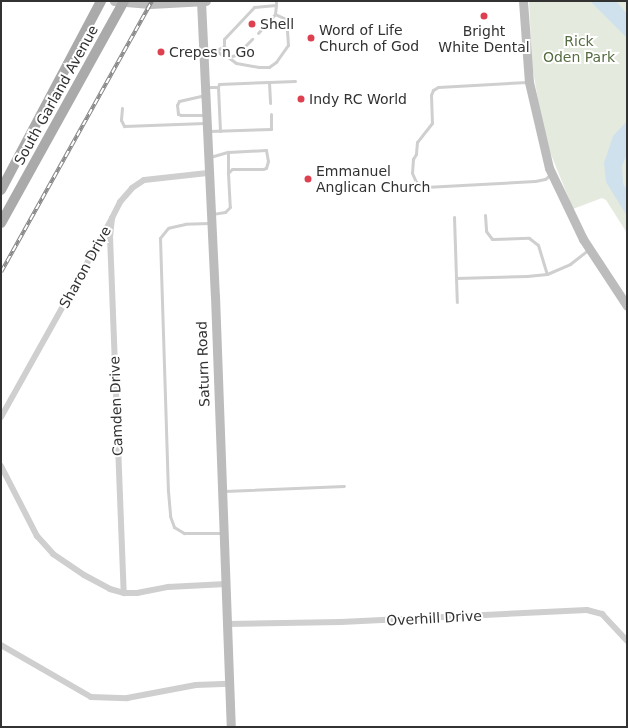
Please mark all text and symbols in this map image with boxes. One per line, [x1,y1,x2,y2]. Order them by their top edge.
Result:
marker: Bright White Dental [479,11,489,21]
place label: Shell [260,16,294,32]
marker: Shell [247,19,257,29]
street label: South Garland Avenue [11,22,101,168]
place label: Word of Life Church of God [319,22,419,54]
place label: Bright White Dental [438,23,530,56]
marker: Word of Life Church of God [306,33,316,43]
park label: Rick Oden Park [543,33,615,66]
place label: Crepes n Go [169,44,255,60]
marker: Crepes n Go [156,47,166,57]
place label: Indy RC World [309,91,407,107]
marker: Indy RC World [296,94,306,104]
place label: Emmanuel Anglican Church [316,163,430,196]
marker: Emmanuel Anglican Church [303,174,313,184]
street label: Sharon Drive [56,223,114,311]
street label: Saturn Road [193,321,213,407]
street label: Camden Drive [106,356,126,456]
street label: Overhill Drive [386,607,482,629]

